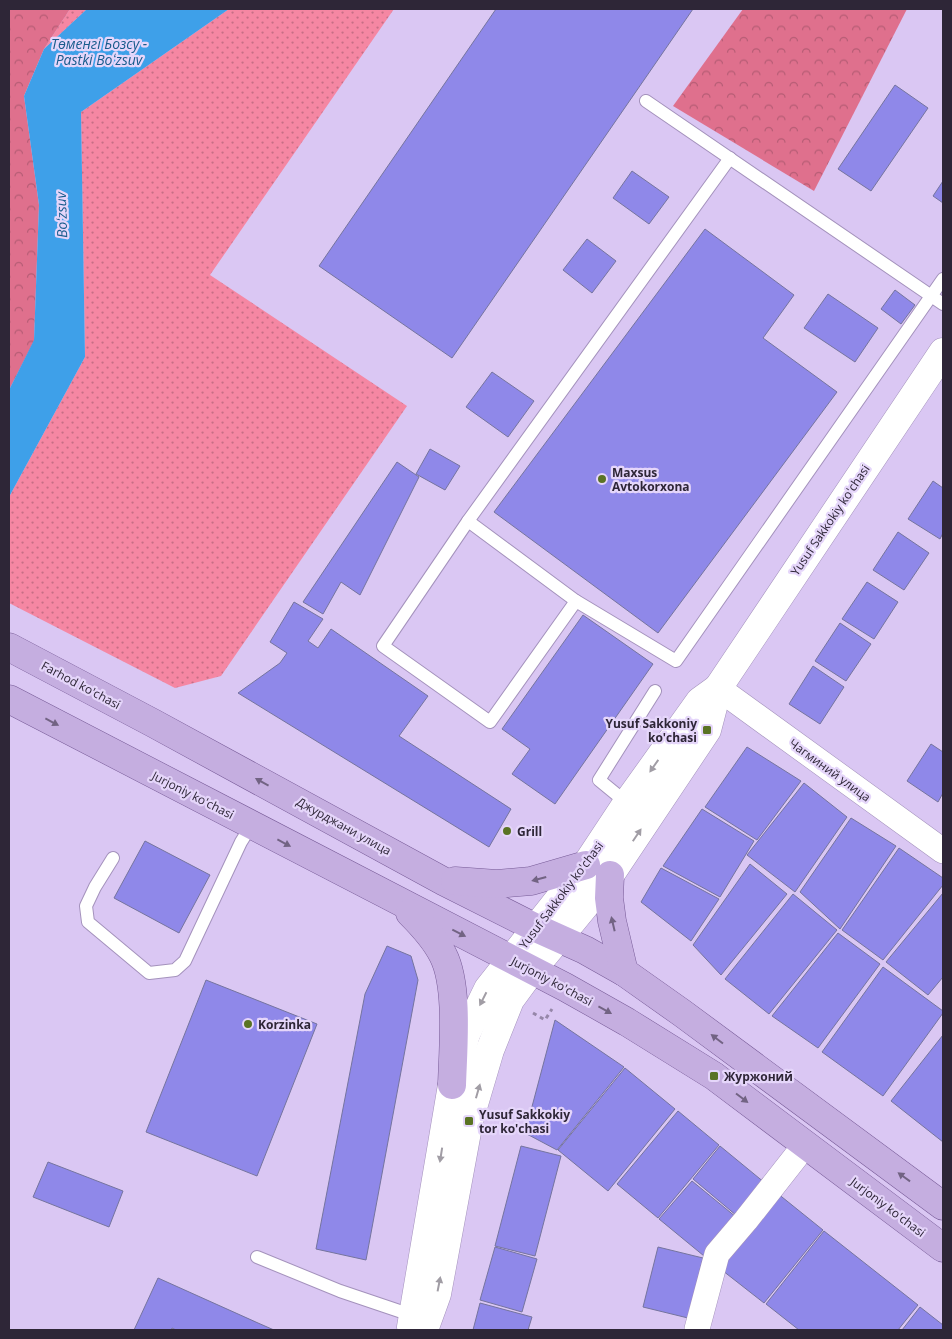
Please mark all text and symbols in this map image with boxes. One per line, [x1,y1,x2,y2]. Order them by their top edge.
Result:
water label: Төменгі Бозсу - Pastki Boʻzsuv [51,34,147,69]
water label: Boʻzsuv [51,190,71,238]
street label: Yusuf Sakkokiy ko'chasi [786,461,874,579]
place label: Maxsus Avtokorxona [612,464,690,495]
marker: Maxsus Avtokorxona [596,473,608,485]
street label: Farhod ko'chasi [38,657,124,713]
place label: Yusuf Sakkoniy ko'chasi [605,715,697,746]
one-way arrow [45,718,59,726]
marker: Yusuf Sakkoniy ko'chasi [701,724,713,736]
street label: Чагминий улица [786,735,874,805]
one-way arrow [649,759,659,772]
street label: Jurjoniy ko'chasi [148,767,237,823]
one-way arrow [255,778,270,786]
street label: Джурджани улица [294,793,394,859]
place label: Grill [517,823,542,840]
marker: Grill [501,825,513,837]
one-way arrow [632,828,642,842]
one-way arrow [277,838,290,847]
street label: Yusuf Sakkokiy ko'chasi [515,838,607,952]
one-way arrow [531,875,546,883]
one-way arrow [609,917,617,932]
one-way arrow [452,929,467,937]
street label: Jurjoniy ko'chasi [507,952,596,1010]
one-way arrow [479,992,487,1006]
one-way arrow [598,1006,613,1014]
place label: Korzinka [258,1016,311,1033]
marker: Korzinka [242,1018,254,1030]
one-way arrow [710,1034,724,1044]
place label: Журжоний [724,1068,793,1085]
marker: Журжоний [708,1070,720,1082]
one-way arrow [475,1083,483,1098]
one-way arrow [735,1092,748,1103]
place label: Yusuf Sakkokiy tor ko'chasi [479,1106,570,1137]
marker: Yusuf Sakkokiy tor ko'chasi [463,1115,475,1127]
one-way arrow [436,1147,444,1163]
one-way arrow [897,1172,911,1182]
street label: Jurjoniy ko'chasi [846,1173,929,1241]
one-way arrow [435,1276,443,1292]

